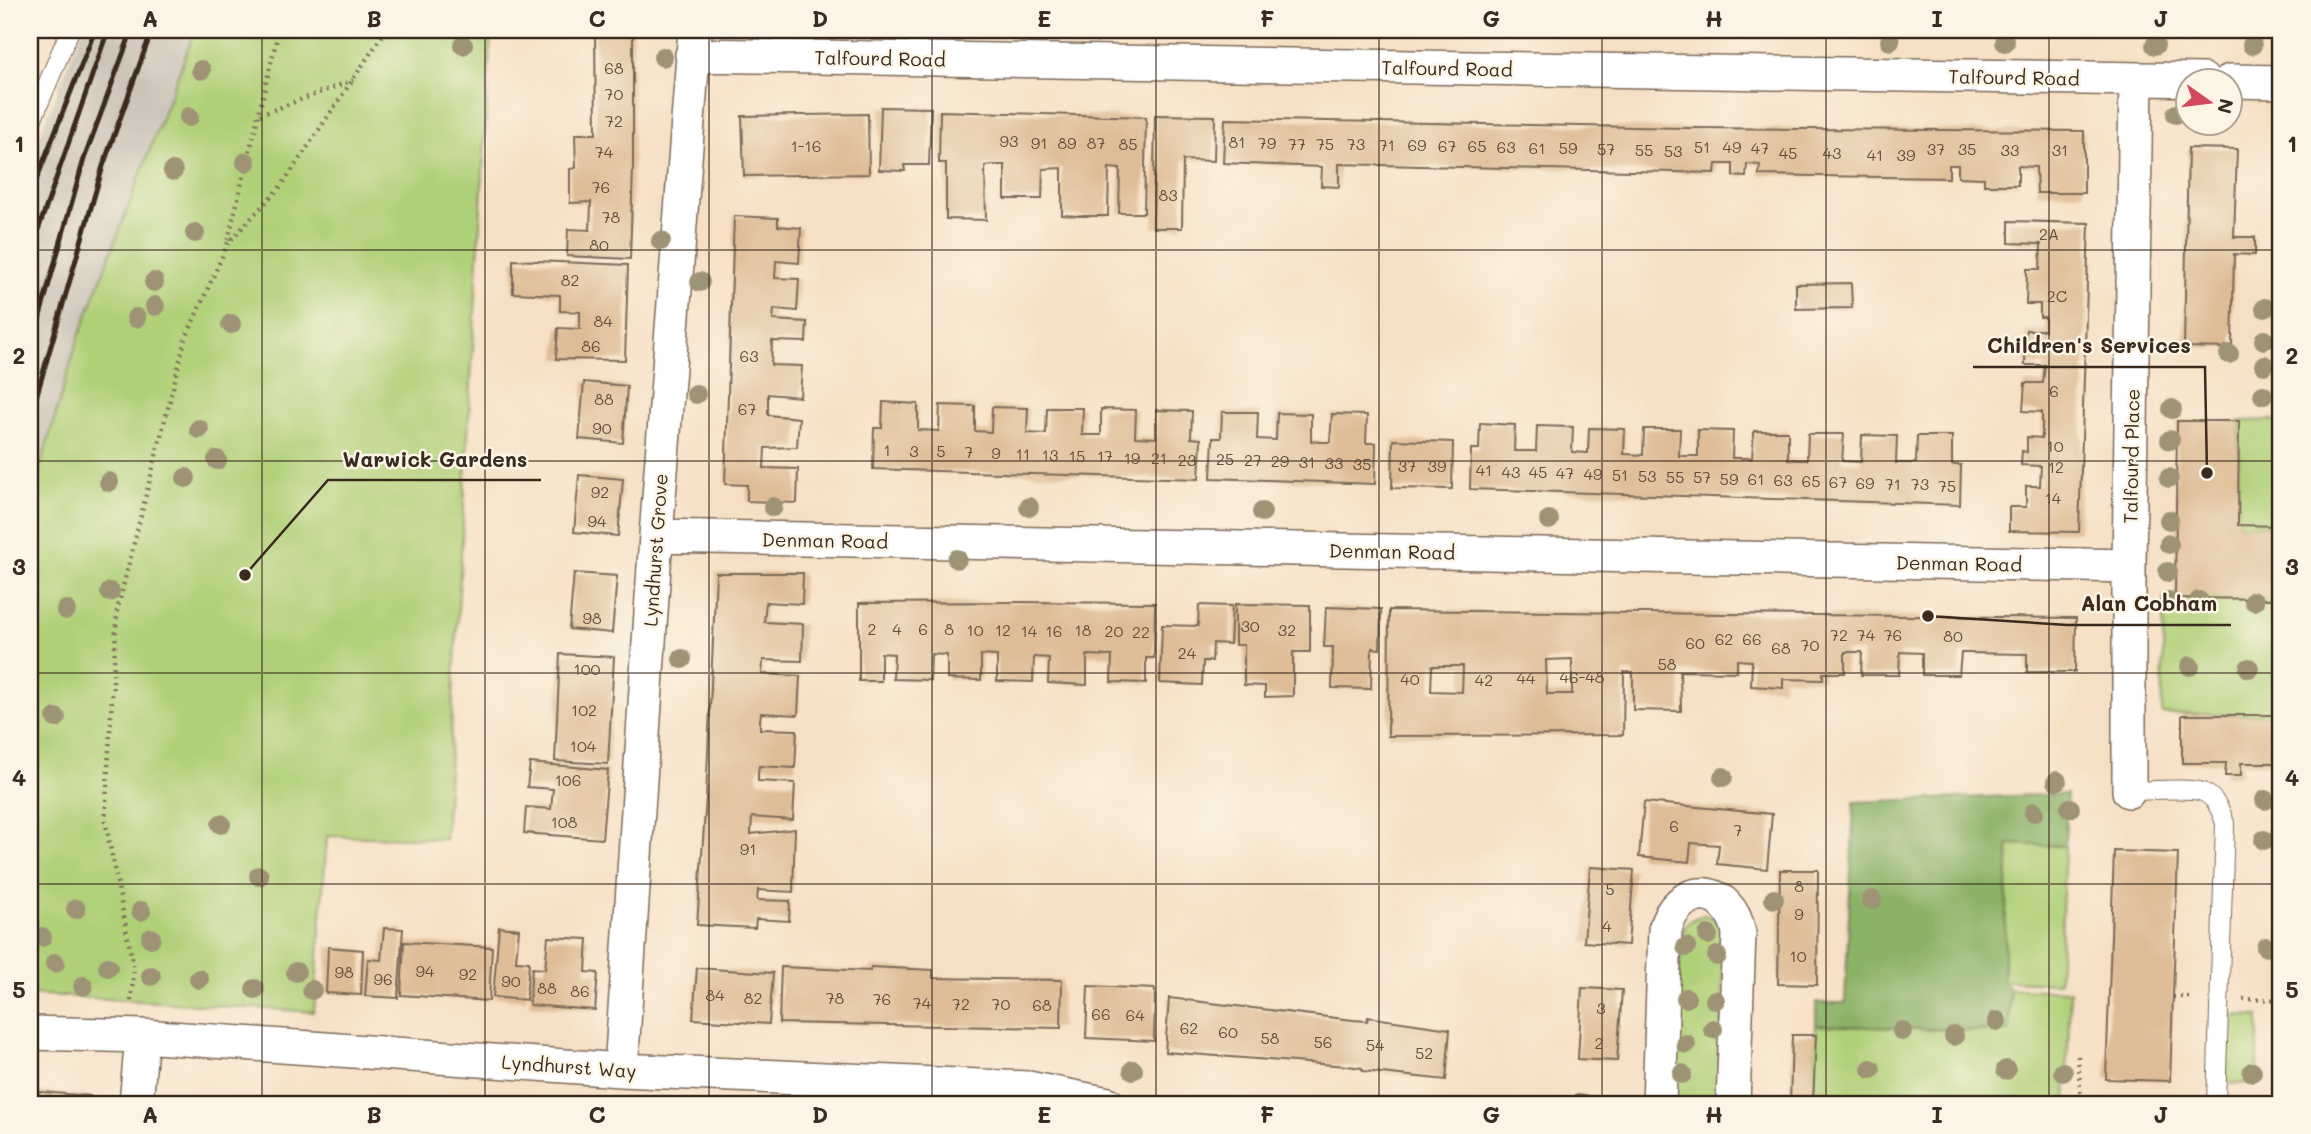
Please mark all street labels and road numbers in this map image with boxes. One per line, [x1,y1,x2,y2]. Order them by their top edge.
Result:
street label: Talfourd Road [814,44,946,72]
street label: Talfourd Road [1381,54,1513,82]
street label: Talfourd Road [1948,63,2080,91]
street label: Talfourd Place [2117,388,2145,524]
street label: Lyndhurst Grove [637,473,673,627]
street label: Denman Road [762,526,888,554]
street label: Denman Road [1329,537,1455,565]
street label: Denman Road [1896,549,2022,577]
street label: Lyndhurst Way [501,1049,637,1083]

